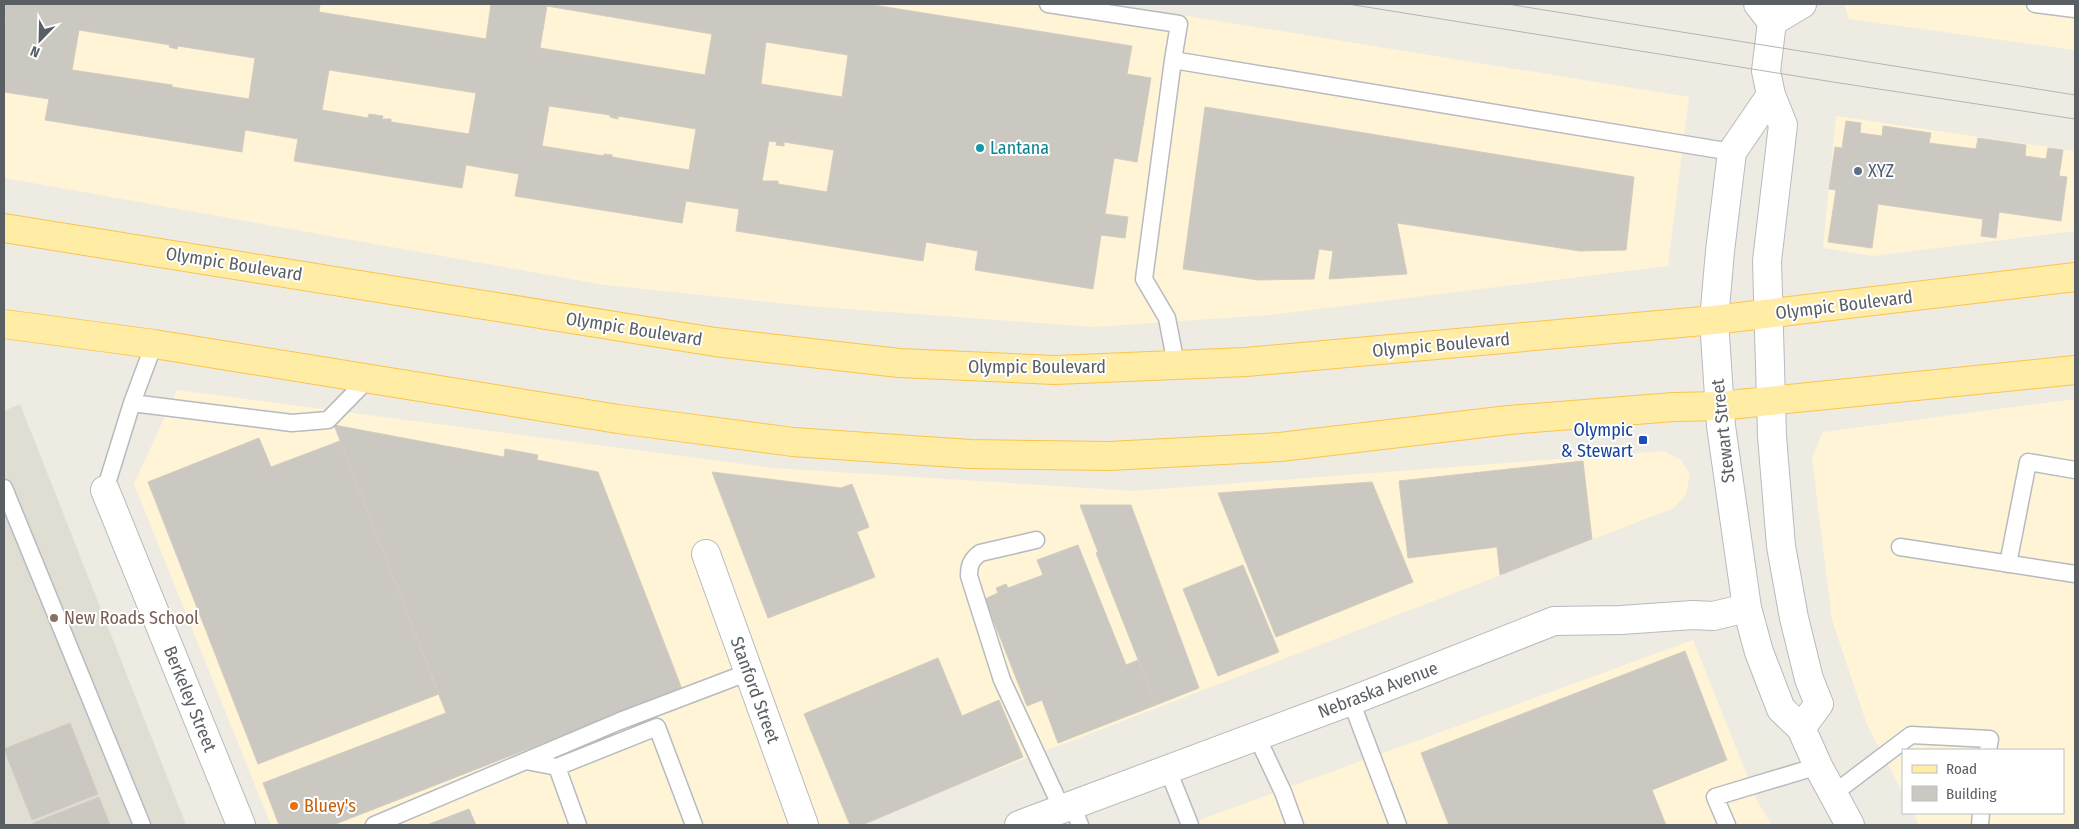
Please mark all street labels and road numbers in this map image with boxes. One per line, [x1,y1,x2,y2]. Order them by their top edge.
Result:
street label: Olympic Boulevard [164,242,304,286]
street label: Olympic Boulevard [1774,286,1914,324]
street label: Olympic Boulevard [564,307,704,351]
street label: Olympic Boulevard [1371,328,1511,362]
street label: Olympic Boulevard [968,356,1106,378]
street label: Stewart Street [1707,378,1739,484]
street label: Stanford Street [726,634,784,746]
street label: Berkeley Street [159,643,221,755]
street label: Nebraska Avenue [1315,657,1441,723]

